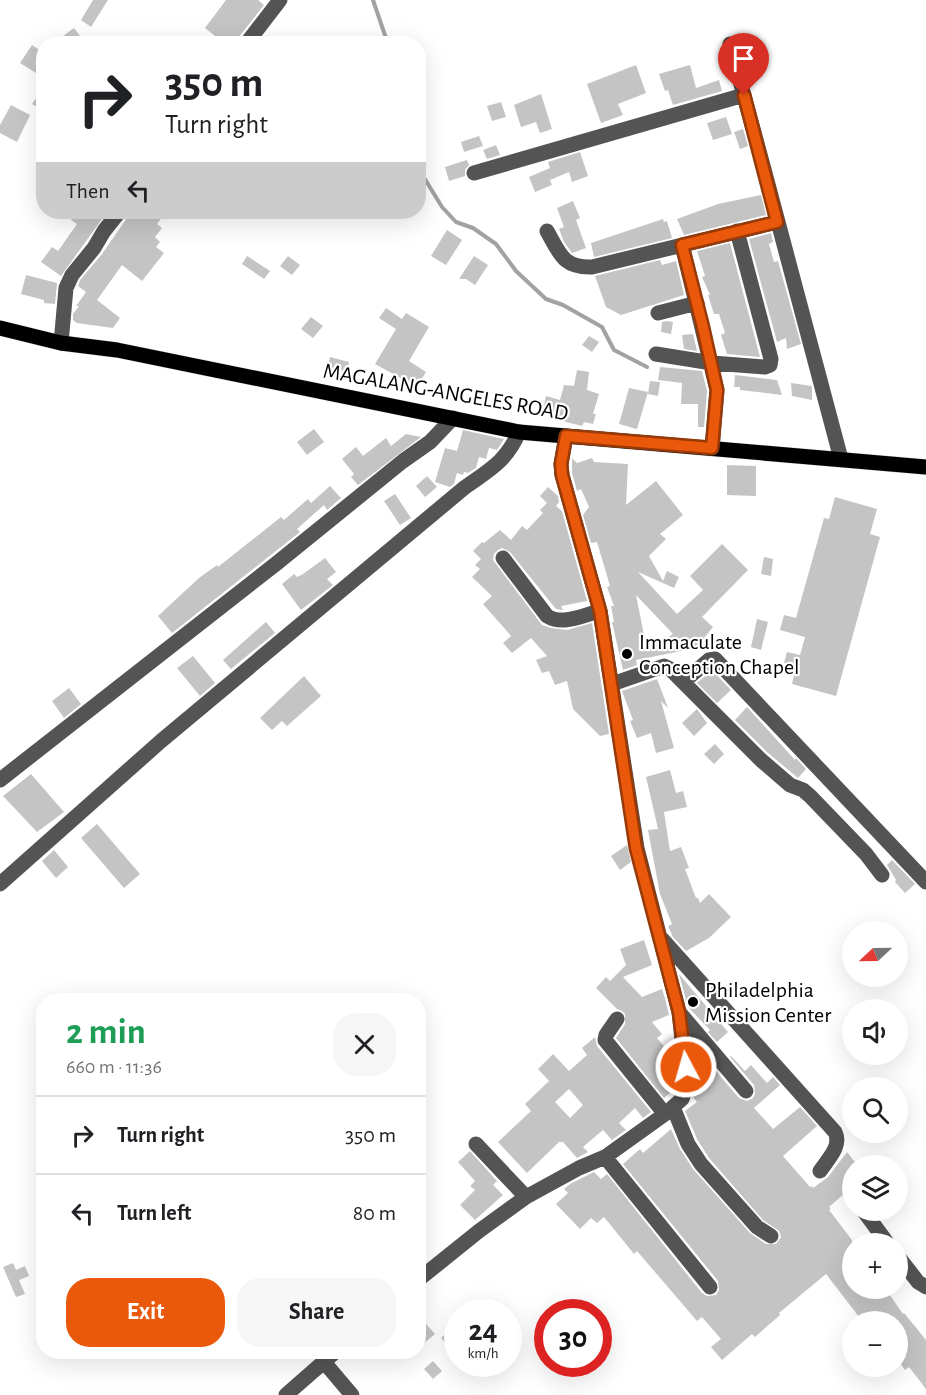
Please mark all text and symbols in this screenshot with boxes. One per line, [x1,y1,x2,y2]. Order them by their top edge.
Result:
pin [718,33,769,95]
icon: arrive [727,42,760,75]
icon: right [66,60,144,138]
text: 350 m [165,62,263,104]
text: Turn right [165,111,268,138]
icon: left [122,174,155,207]
text: Then [66,180,110,202]
street label: MAGALANG-ANGELES ROAD [322,360,570,424]
place label: Immaculate Conception Chapel [639,631,799,678]
marker: Immaculate Conception Chapel [620,647,634,661]
north arrow [842,921,908,987]
map controls [842,921,908,1377]
place label: Philadelphia Mission Center [705,979,831,1026]
marker: Philadelphia Mission Center [686,995,700,1009]
button: sound [842,999,908,1065]
button: close [333,1013,396,1076]
text: 2 min [66,1014,146,1050]
position arrow [654,1035,718,1099]
text: 660 m · 11:36 [66,1057,162,1077]
button: search [842,1077,908,1143]
icon: right [66,1119,99,1152]
text: Turn right [117,1124,204,1146]
text: 350 m [345,1124,396,1146]
button: layers [842,1155,908,1221]
icon: left [66,1197,99,1230]
text: Turn left [117,1202,191,1224]
text: 80 m [353,1202,396,1224]
button: + [842,1233,908,1299]
button: Exit [66,1278,225,1347]
button: Share [237,1278,396,1347]
speed limit sign: 30 [534,1299,612,1377]
button: − [842,1311,908,1377]
text: 24 [468,1316,498,1346]
text: km/h [468,1346,498,1361]

